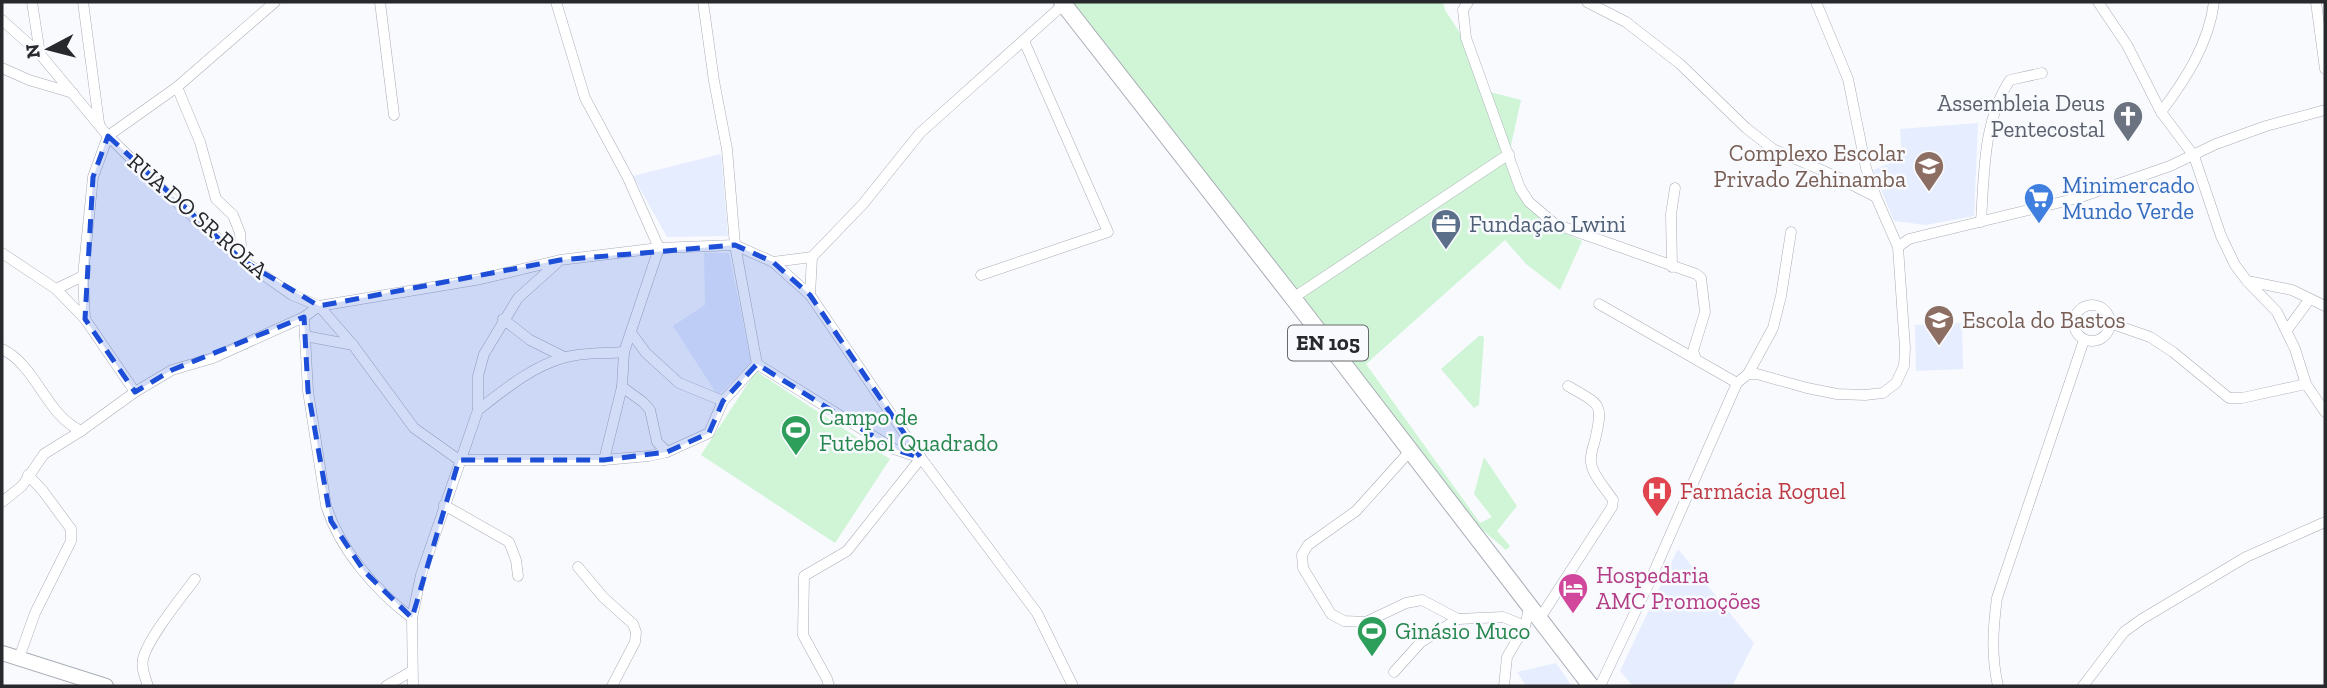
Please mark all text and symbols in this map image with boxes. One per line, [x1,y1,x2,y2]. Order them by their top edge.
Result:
north arrow [14,14,84,84]
text: N [20,42,45,60]
place label: Assembleia Deus Pentecostal [1937,89,2105,143]
church icon: Assembleia Deus Pentecostal [2111,99,2145,143]
place label: Complexo Escolar Privado Zehinamba [1714,139,1906,193]
street label: RUA DO SR ROLA [122,148,275,285]
school or university icon: Complexo Escolar Privado Zehinamba [1912,149,1946,193]
place label: Minimercado Mundo Verde [2062,171,2195,225]
supermarket icon: Minimercado Mundo Verde [2022,181,2056,225]
office icon: Fundação Lwini [1429,207,1463,251]
place label: Fundação Lwini [1469,210,1626,238]
school or university icon: Escola do Bastos [1922,303,1956,347]
place label: Escola do Bastos [1962,306,2126,334]
road number: EN 105 [1288,326,1368,360]
place label: Campo de Futebol Quadrado [819,403,998,457]
sports icon: Campo de Futebol Quadrado [779,413,813,457]
hospital icon: Farmácia Roguel [1640,474,1674,518]
place label: Farmácia Roguel [1680,477,1846,505]
place label: Hospedaria AMC Promoções [1596,561,1761,615]
hotel icon: Hospedaria AMC Promoções [1556,571,1590,615]
sports icon: Ginásio Muco [1355,614,1389,658]
place label: Ginásio Muco [1395,617,1530,645]

